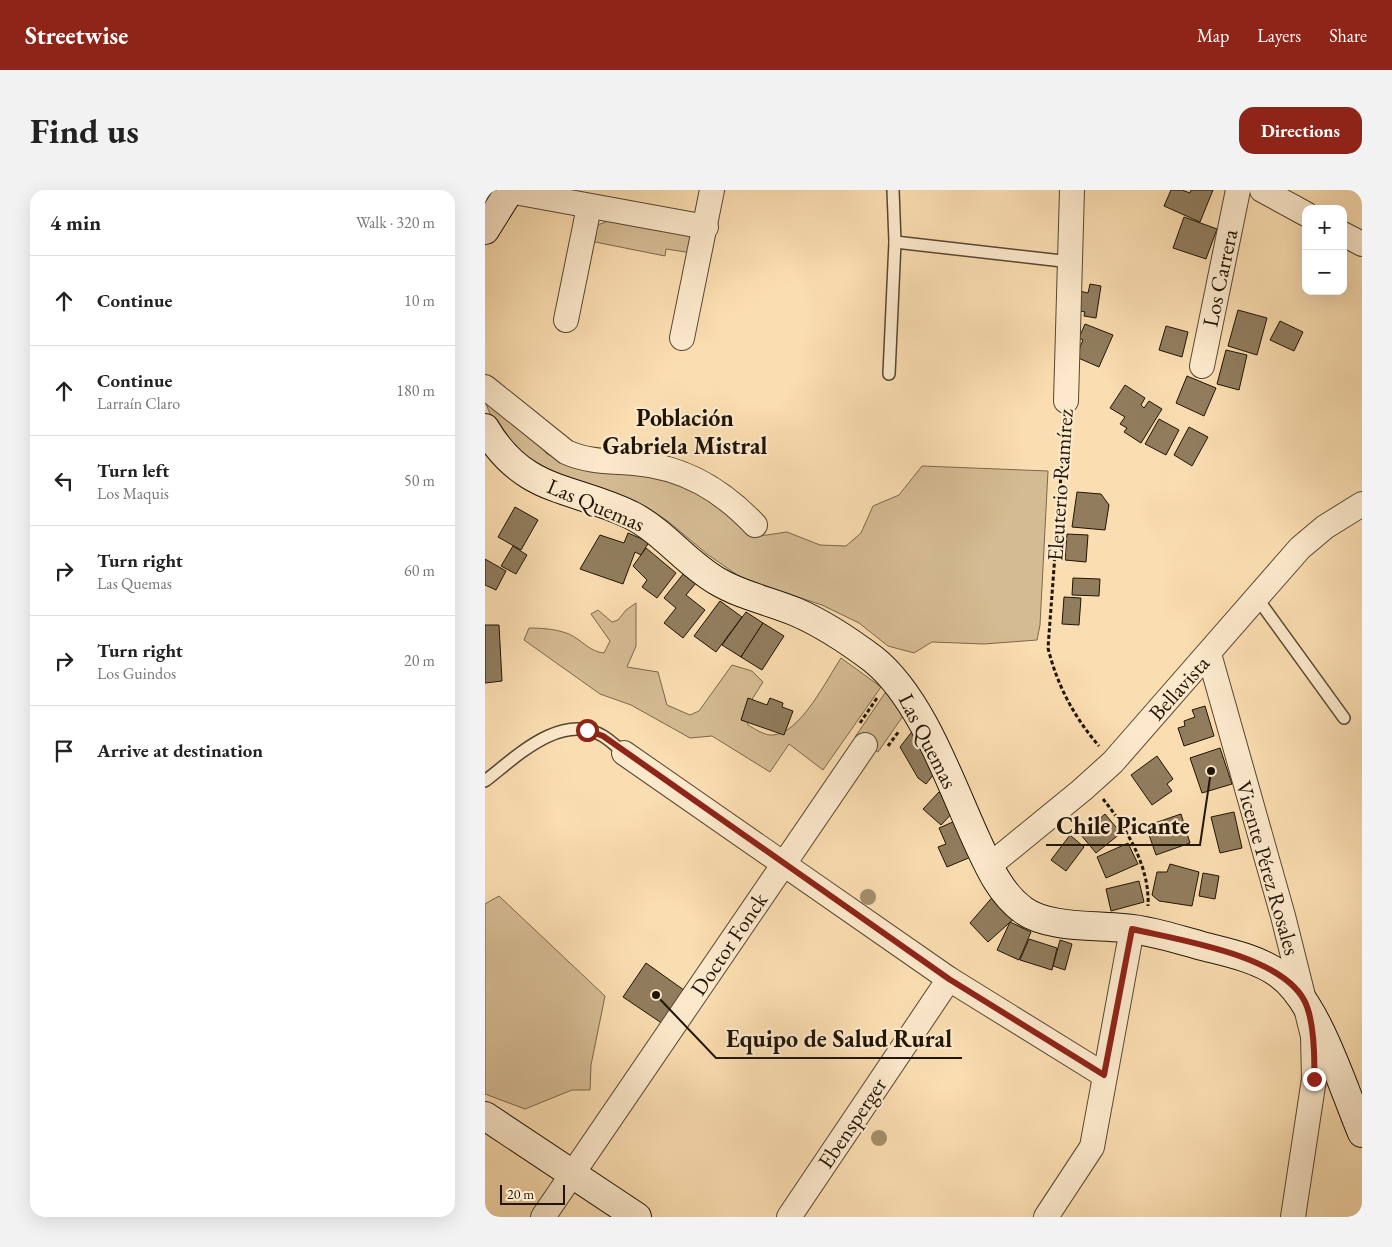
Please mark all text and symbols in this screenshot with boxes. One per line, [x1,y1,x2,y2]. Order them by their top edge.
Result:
text: Streetwise [25,20,128,51]
text: Map [1197,24,1229,47]
text: Layers [1257,24,1301,47]
text: Share [1329,24,1367,47]
button: Directions [1239,107,1362,154]
text: Find us [30,108,139,153]
map controls [1302,205,1347,295]
button: + [1302,205,1347,250]
text: 4 min [50,209,101,236]
text: Walk · 320 m [356,212,435,233]
street label: Los Carrera [1196,226,1245,329]
button: − [1302,250,1347,295]
icon: ahead [50,287,78,315]
text: Continue [97,288,172,313]
text: 10 m [404,290,435,311]
text: Continue [97,368,172,393]
icon: ahead [50,377,78,405]
text: 180 m [396,380,435,401]
text: Larraín Claro [97,393,180,414]
district label: Población Gabriela Mistral [603,402,768,461]
street label: Eleuterio Ramírez [1040,407,1080,562]
text: Turn left [97,458,169,483]
icon: left [50,467,78,495]
text: 50 m [404,470,435,491]
street label: Las Quemas [543,472,649,538]
text: Los Maquis [97,483,169,504]
text: Turn right [97,548,183,573]
icon: right [50,557,78,585]
text: 60 m [404,560,435,581]
text: Las Quemas [97,573,172,594]
text: Turn right [97,638,183,663]
icon: right [50,647,78,675]
street label: Bellavista [1142,649,1216,727]
text: 20 m [404,650,435,671]
text: Los Guindos [97,663,176,684]
street label: Las Quemas [892,688,964,794]
route start [576,719,599,742]
icon: arrive [50,737,78,765]
text: Arrive at destination [97,738,263,763]
street label: Vicente Pérez Rosales [1229,777,1307,959]
callout: Chile Picante [1046,806,1200,845]
text: Chile Picante [1056,810,1190,841]
street label: Doctor Fonck [684,886,774,1001]
callout: Equipo de Salud Rural [716,1019,962,1058]
text: Equipo de Salud Rural [726,1023,952,1055]
route end [1303,1068,1326,1091]
street label: Ebensperger [811,1071,893,1174]
scale bar [500,1182,565,1205]
text: 20 m [507,1185,534,1203]

